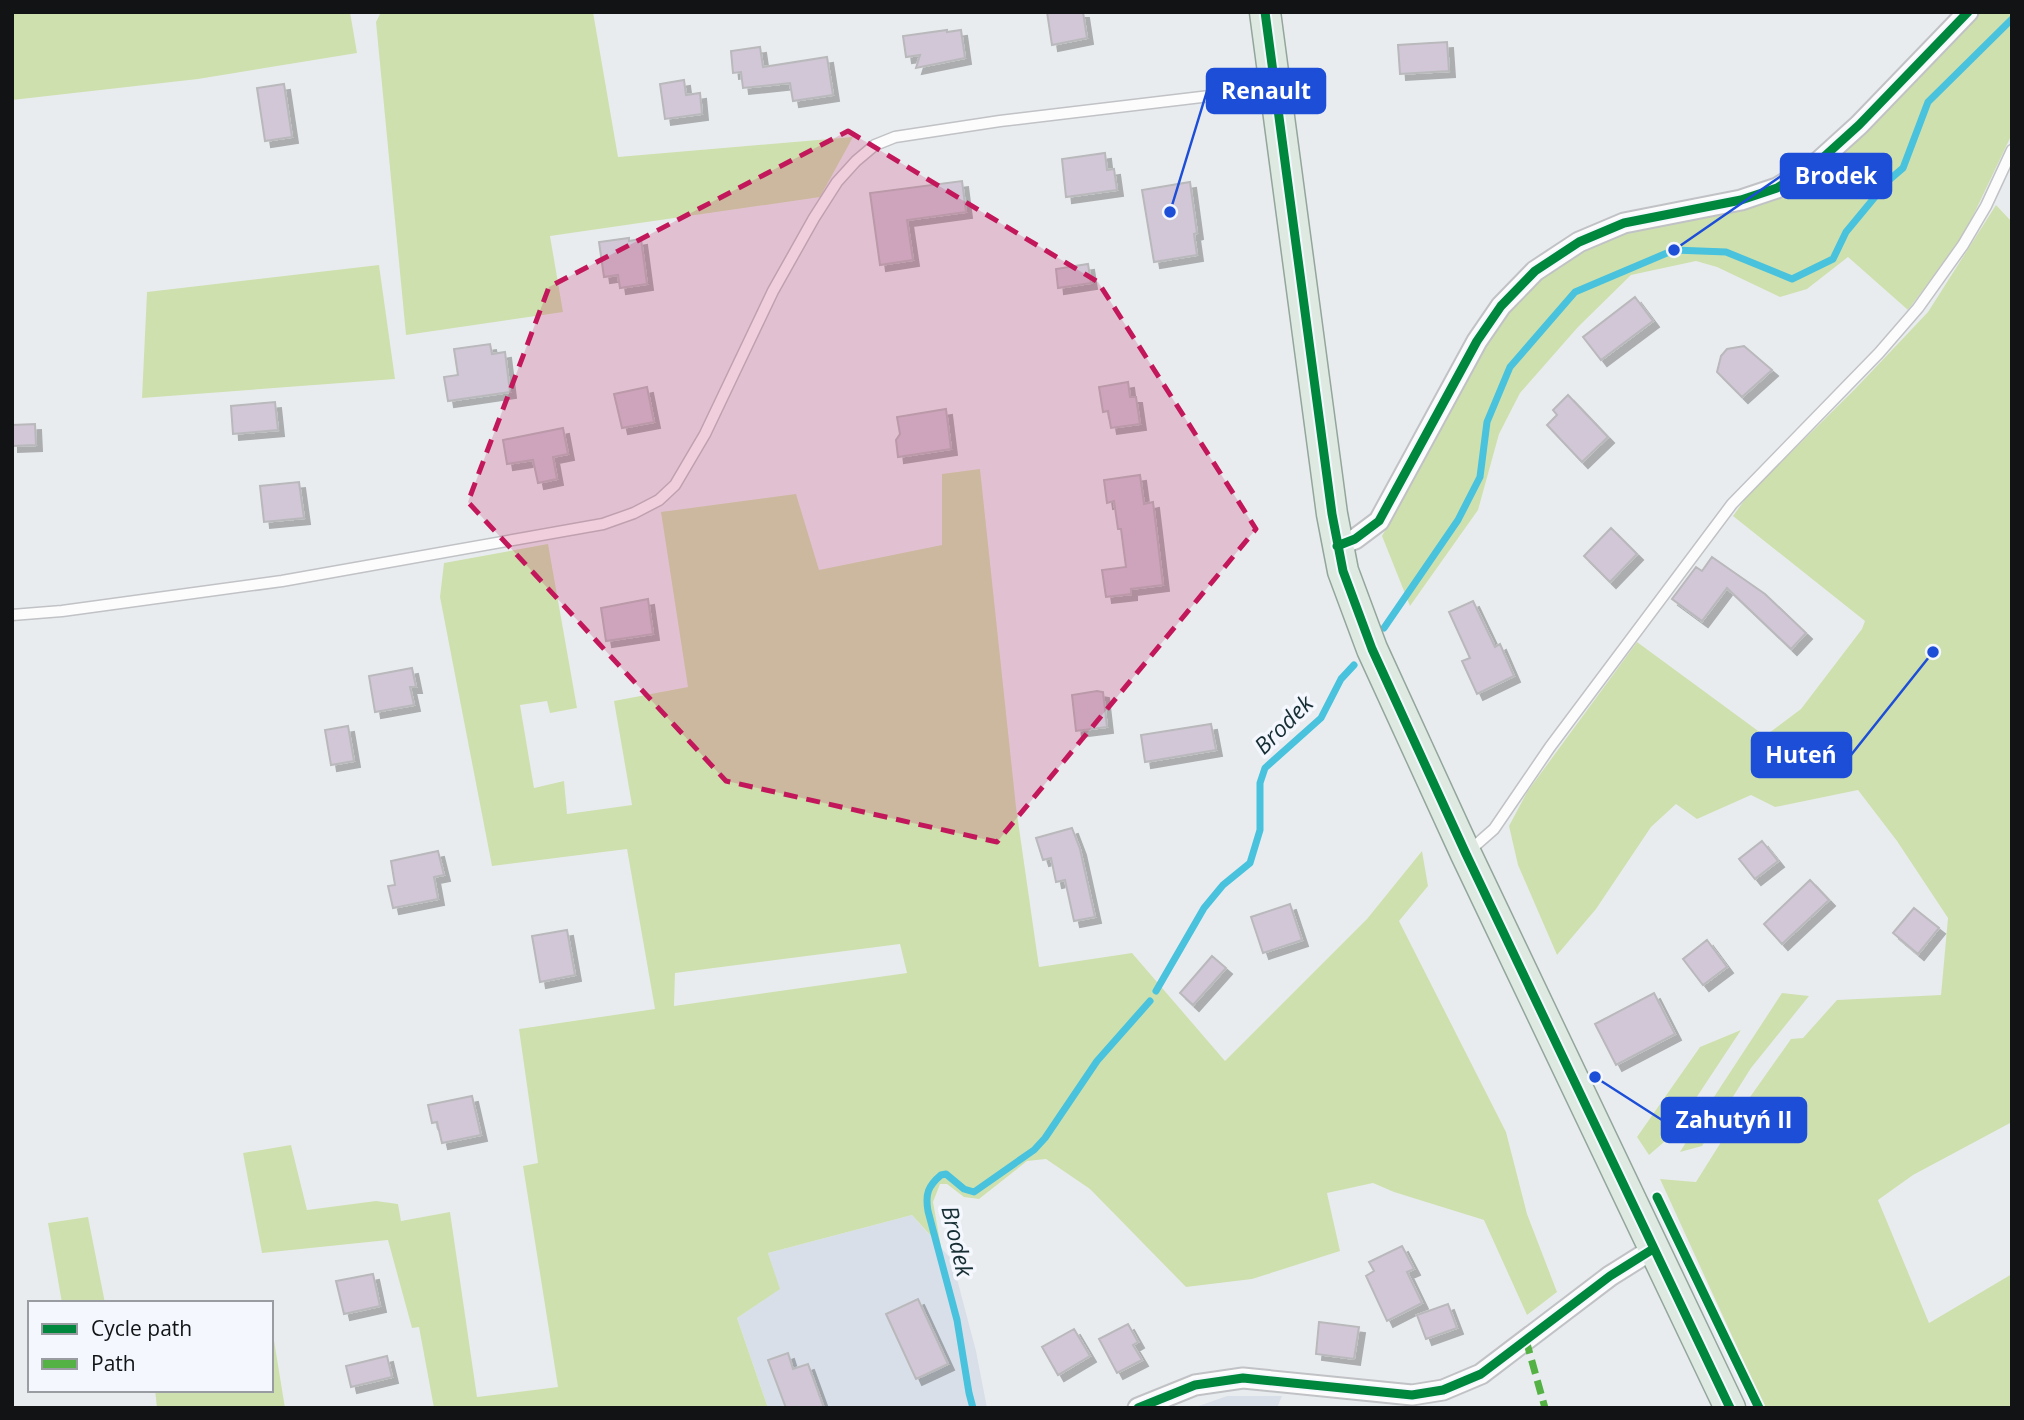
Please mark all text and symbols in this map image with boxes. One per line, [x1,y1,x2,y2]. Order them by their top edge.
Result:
callout: Renault [1207,69,1325,113]
text: Renault [1221,74,1311,106]
callout: Brodek [1781,154,1891,198]
text: Brodek [1795,159,1878,191]
water label: Brodek [1246,687,1320,761]
callout: Huteń [1752,733,1851,777]
text: Huteń [1765,738,1837,770]
callout: Zahutyń II [1662,1098,1806,1142]
text: Zahutyń II [1676,1103,1792,1135]
water label: Brodek [934,1202,982,1280]
legend [28,1301,273,1392]
text: Cycle path [91,1314,192,1342]
text: Path [91,1349,136,1377]

